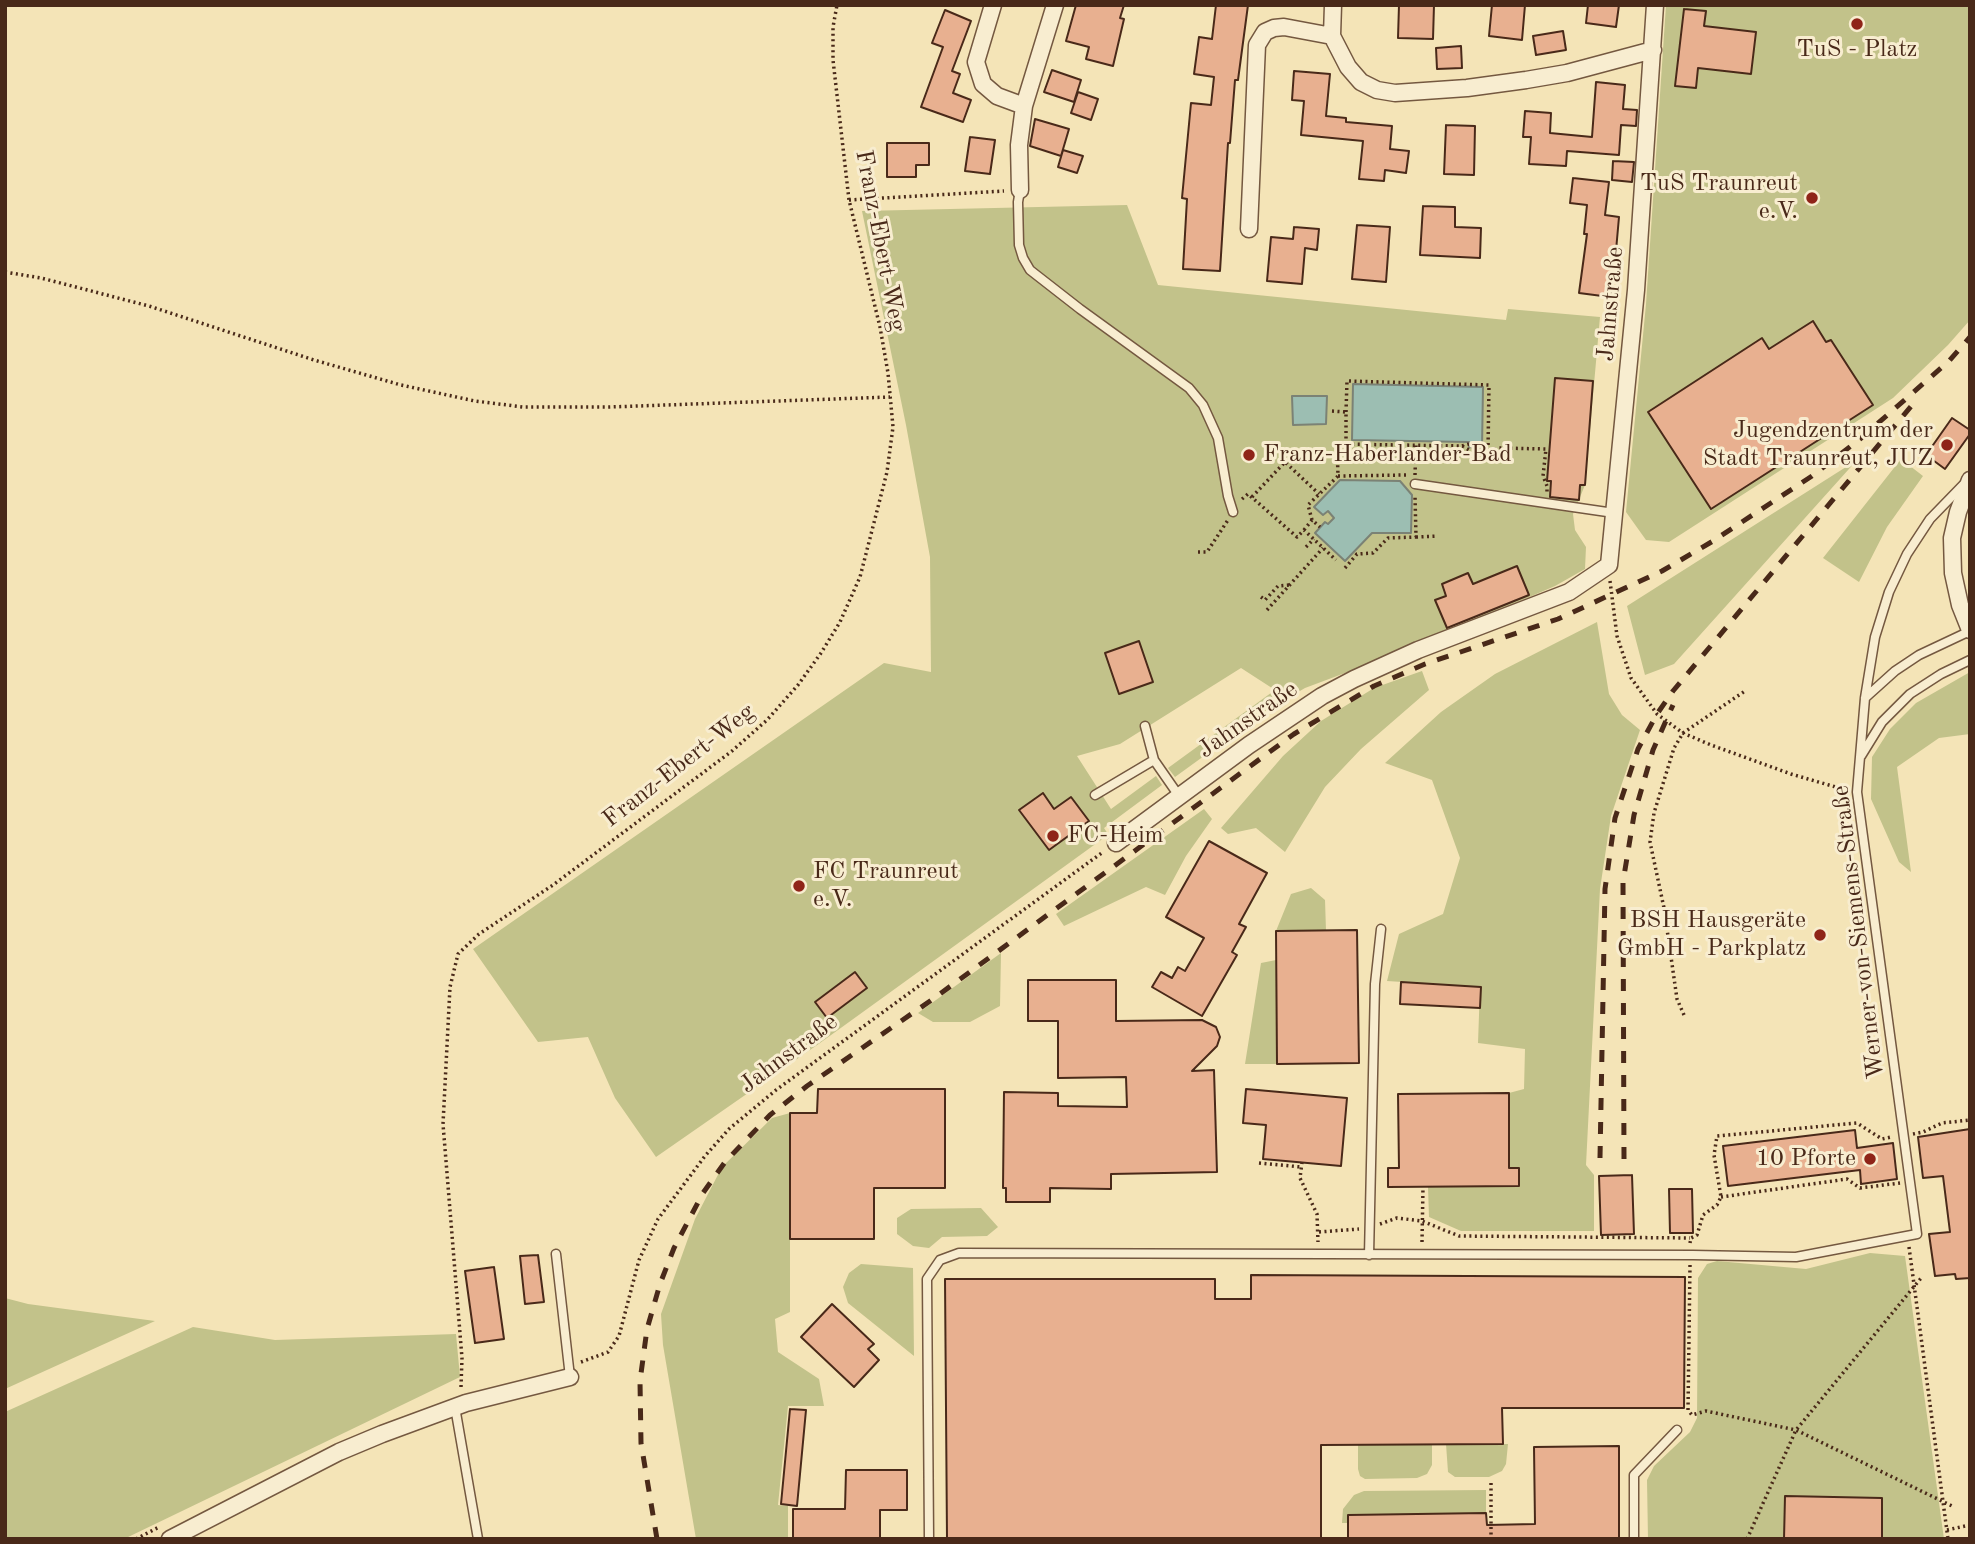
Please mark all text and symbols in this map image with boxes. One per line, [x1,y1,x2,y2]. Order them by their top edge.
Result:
marker: TuS - Platz [1849,16,1865,32]
place label: TuS - Platz [1797,36,1917,64]
street label: Franz-Ebert-Weg [848,148,912,334]
place label: TuS Traunreut e.V. [1640,170,1798,226]
marker: TuS Traunreut e.V. [1804,190,1820,206]
street label: Jahnstraße [1592,245,1630,363]
place label: Jugendzentrum der Stadt Traunreut, JUZ [1703,417,1933,473]
marker: Jugendzentrum der Stadt Traunreut, JUZ [1939,437,1955,453]
place label: Franz-Haberlander-Bad [1263,441,1512,469]
marker: Franz-Haberlander-Bad [1241,447,1257,463]
street label: Jahnstraße [1193,675,1303,765]
street label: Franz-Ebert-Weg [597,698,761,834]
street label: Werner-von-Siemens-Straße [1827,784,1891,1080]
place label: FC-Heim [1067,822,1164,850]
marker: FC-Heim [1045,828,1061,844]
place label: FC Traunreut e.V. [813,858,959,914]
marker: FC Traunreut e.V. [791,878,807,894]
place label: BSH Hausgeräte GmbH - Parkplatz [1617,907,1806,963]
marker: BSH Hausgeräte GmbH - Parkplatz [1812,927,1828,943]
street label: Jahnstraße [734,1008,844,1100]
place label: 10 Pforte [1756,1145,1856,1173]
marker: 10 Pforte [1862,1151,1878,1167]

